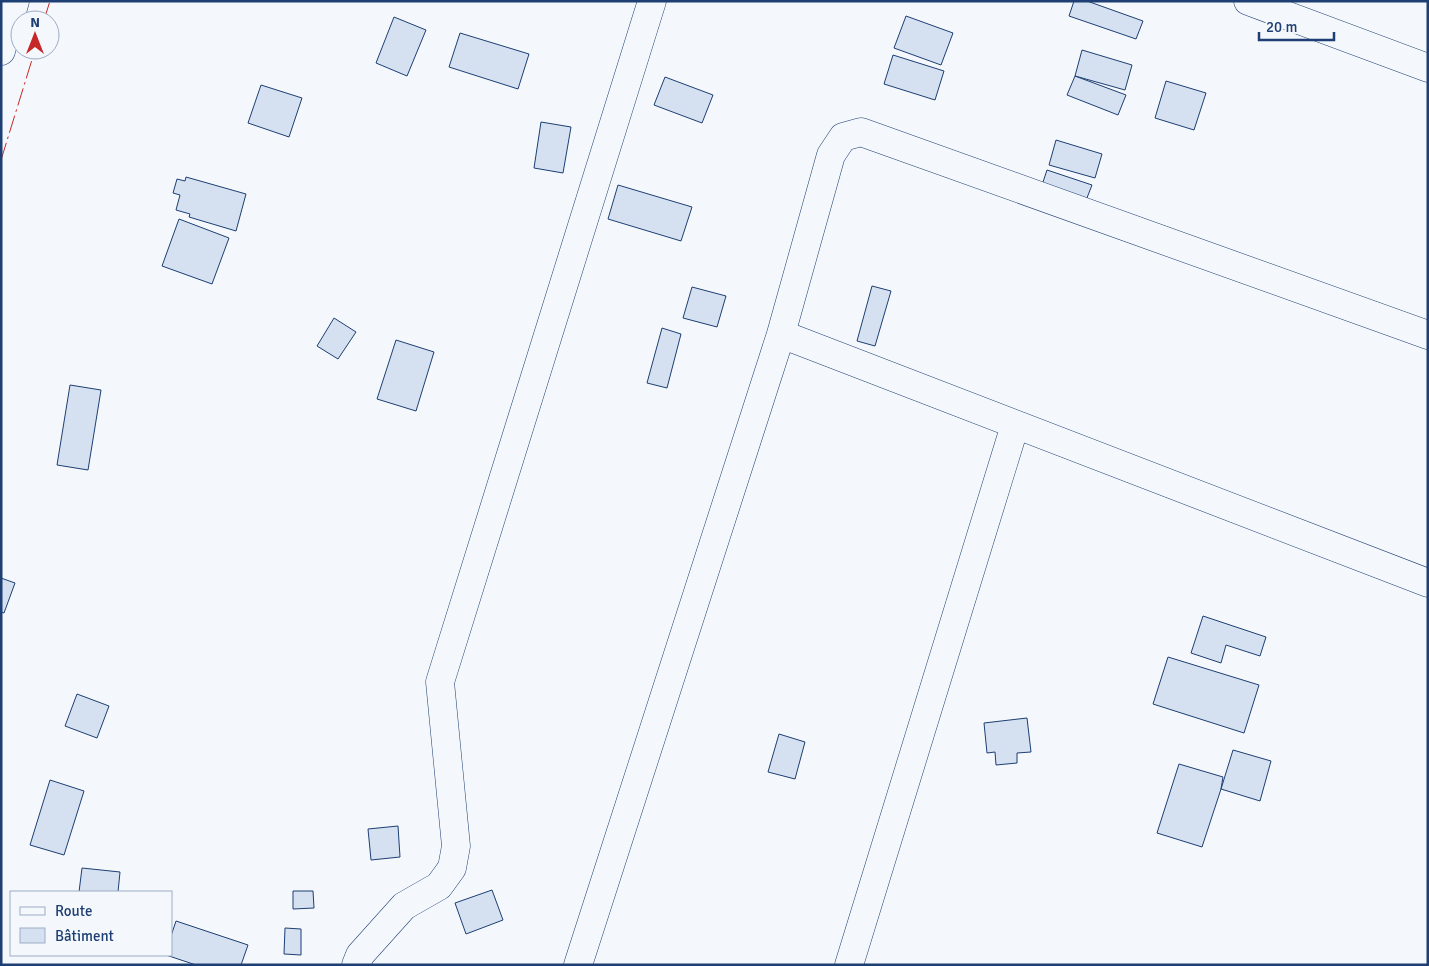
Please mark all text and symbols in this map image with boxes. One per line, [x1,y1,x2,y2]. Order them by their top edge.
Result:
north arrow [10,10,60,60]
scale bar [1259,10,1334,42]
text: N [30,14,40,31]
text: 20 m [1266,18,1297,36]
legend [10,891,172,956]
text: Route [55,902,92,920]
text: Bâtiment [55,927,114,945]

